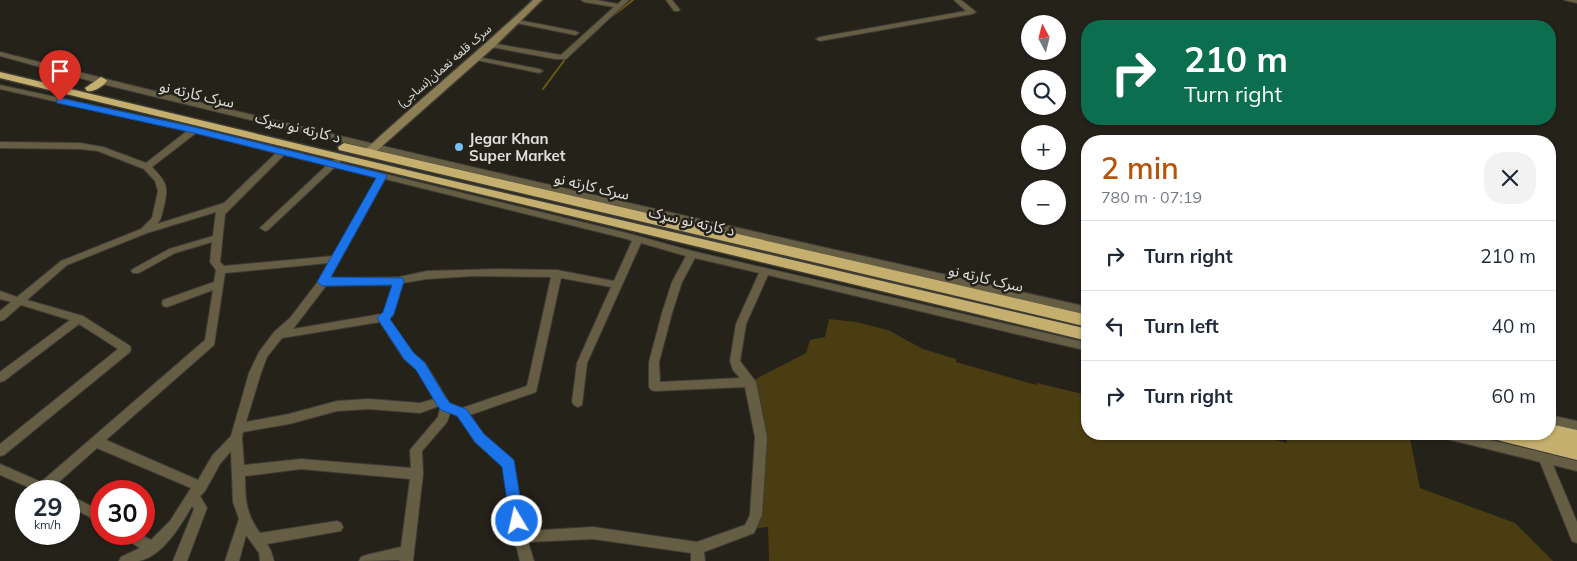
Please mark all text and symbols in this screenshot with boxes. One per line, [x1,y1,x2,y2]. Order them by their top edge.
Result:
north arrow [1021,15,1066,60]
map controls [1021,15,1066,225]
street label: سرک قلعه نعمان(نساجی) [394,21,494,111]
text: 210 m [1184,37,1288,81]
icon: right [1101,40,1166,105]
pin [39,50,81,101]
icon: arrive [46,57,74,85]
button: search [1021,70,1066,115]
street label: سرک کارته نو [158,76,237,112]
text: Turn right [1184,80,1282,108]
street label: د کارته نو سړک [253,107,343,147]
button: + [1021,125,1066,170]
place label: Jegar Khan Super Market [469,129,566,165]
marker: Jegar Khan Super Market [453,141,465,153]
text: 2 min [1101,149,1179,187]
button: close [1484,152,1536,204]
street label: سرک کارته نو [553,168,632,204]
button: − [1021,180,1066,225]
text: 780 m · 07:19 [1101,187,1202,207]
street label: د کارته نو سړک [647,202,737,240]
icon: right [1101,242,1129,270]
text: Turn right [1144,244,1233,268]
text: 210 m [1480,244,1536,268]
street label: سرک کارته نو [947,260,1026,296]
icon: left [1101,312,1129,340]
text: Turn left [1144,314,1219,338]
text: 40 m [1492,314,1536,338]
icon: right [1101,382,1129,410]
text: Turn right [1144,384,1233,408]
text: 60 m [1492,384,1536,408]
speed limit sign: 30 [90,480,155,545]
text: 29 [32,491,63,522]
position arrow [490,494,542,546]
text: km/h [34,517,61,532]

